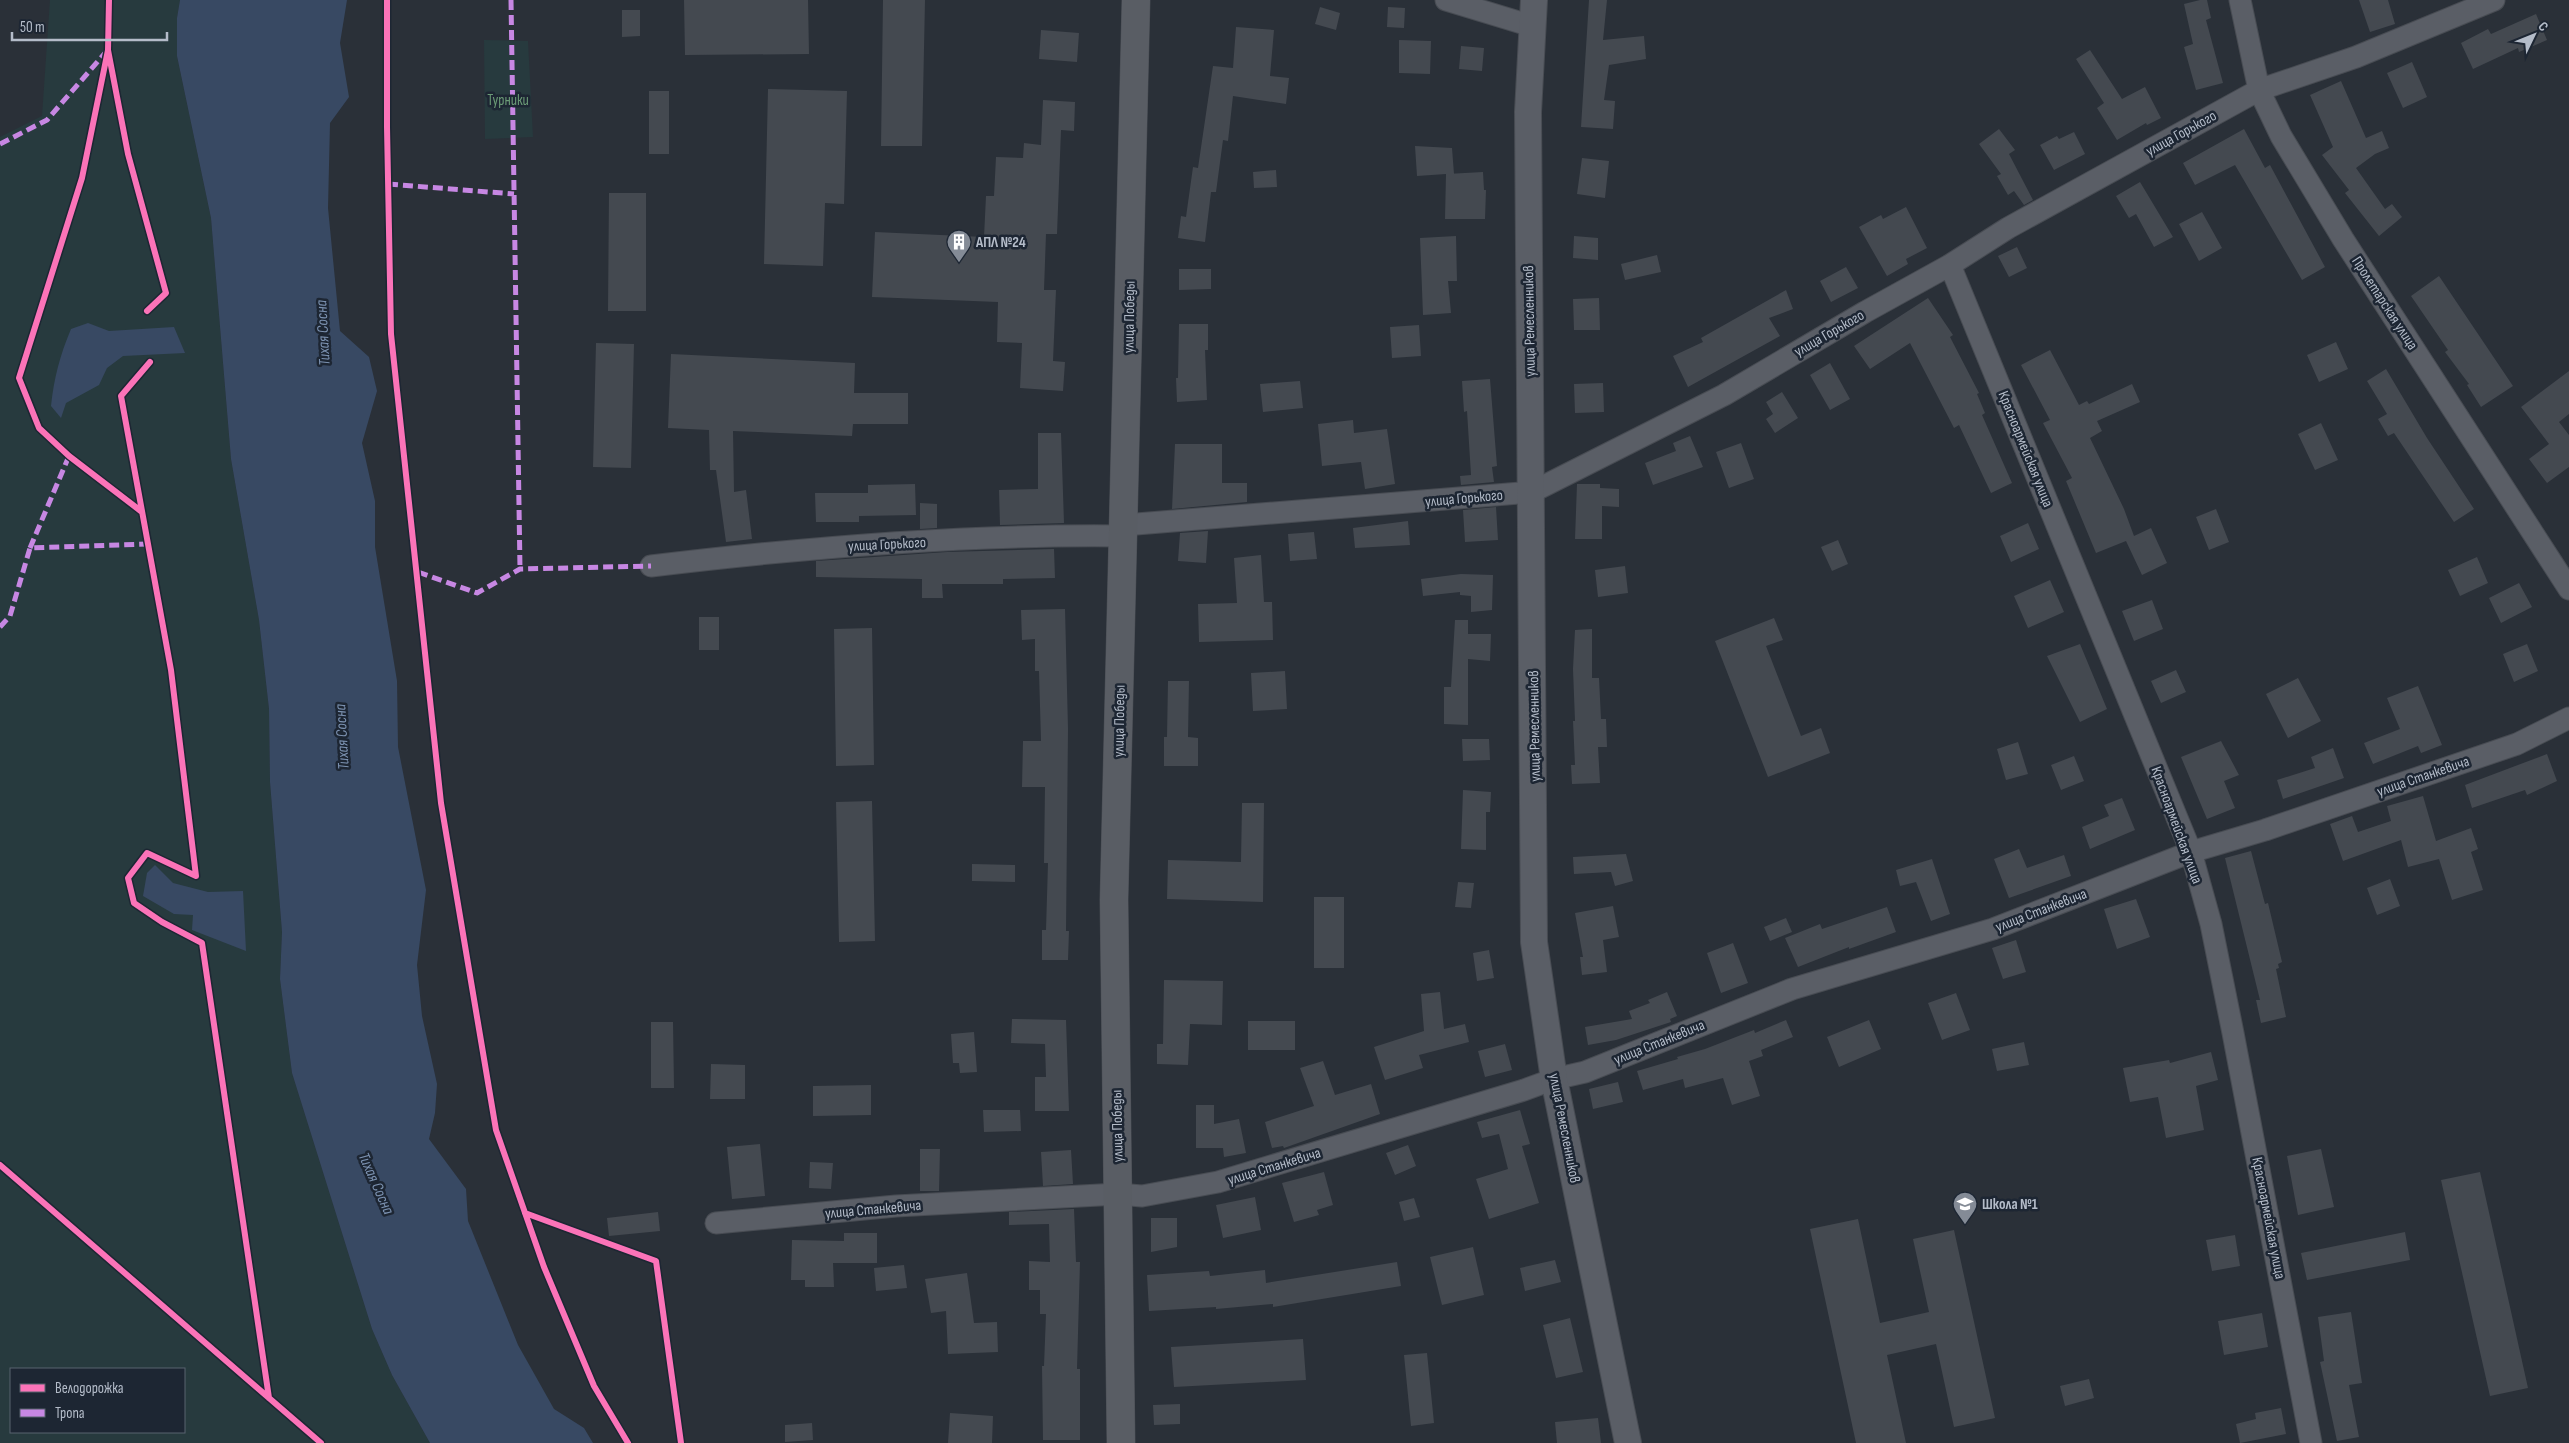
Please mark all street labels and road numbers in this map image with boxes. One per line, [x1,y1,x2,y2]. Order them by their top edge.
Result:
street label: улица Горького [2143,106,2220,161]
street label: Пролетарская улица [2347,253,2422,354]
street label: улица Ремесленников [1519,265,1540,377]
street label: улица Победы [1119,281,1140,353]
street label: улица Горького [1791,306,1868,361]
street label: Красноармейская улица [1994,388,2058,510]
street label: улица Горького [1424,486,1504,511]
street label: улица Горького [848,533,926,556]
street label: улица Ремесленников [1524,670,1545,782]
street label: улица Победы [1109,685,1130,757]
street label: улица Станкевича [2375,752,2472,801]
street label: Красноармейская улица [2146,764,2207,887]
street label: улица Станкевича [1993,884,2090,937]
street label: улица Станкевича [1611,1016,1708,1069]
street label: улица Ремесленников [1545,1072,1584,1185]
street label: улица Победы [1107,1090,1128,1162]
street label: улица Станкевича [1225,1143,1323,1190]
street label: Красноармейская улица [2247,1156,2290,1281]
street label: улица Станкевича [824,1196,922,1223]

